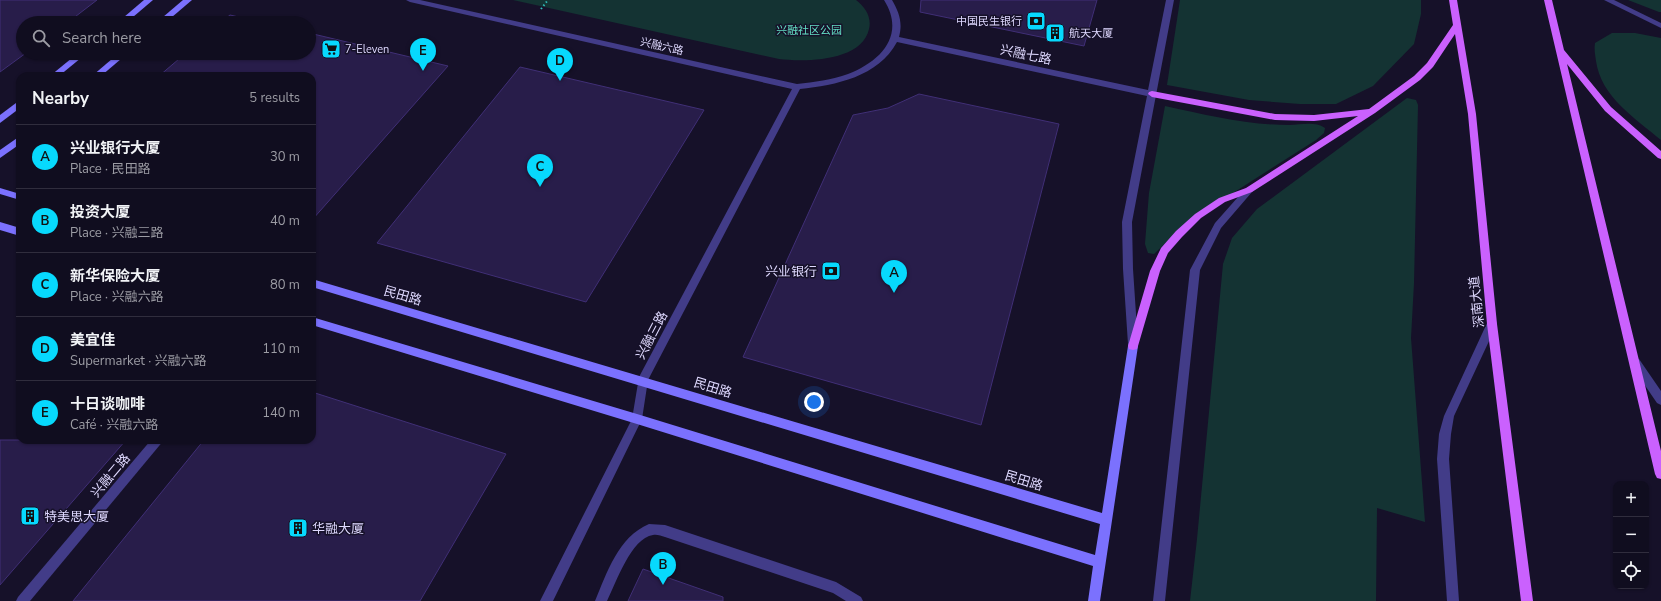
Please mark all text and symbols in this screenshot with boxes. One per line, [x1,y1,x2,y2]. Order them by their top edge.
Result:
bank icon: 中国民生银行 [1025,10,1047,32]
place label: 中国民生银行 [956,14,1022,29]
search box [16,16,316,60]
building icon: 航天大厦 [1044,22,1066,44]
park label: 兴融社区公园 [776,23,842,38]
place label: 航天大厦 [1069,26,1113,41]
icon: search [30,27,52,49]
text: Search here [62,28,142,48]
street label: 兴融六路 [639,34,685,59]
supermarket icon: 7-Eleven [320,38,342,60]
pin: E [410,38,436,71]
street label: 兴融七路 [998,41,1053,69]
place label: 7-Eleven [345,42,389,57]
pin: D [547,48,573,81]
text: Nearby [32,87,89,110]
text: 5 results [249,89,300,107]
text: 兴业银行大厦 [70,138,160,158]
text: A [40,148,50,166]
text: 30 m [270,148,300,166]
pin: C [527,154,553,187]
text: Place · 民田路 [70,160,150,178]
text: 投资大厦 [70,202,130,222]
text: B [41,212,49,230]
text: 40 m [270,212,300,230]
text: Place · 兴融三路 [70,224,163,242]
bank icon: 兴业银行 [820,260,842,282]
pin: A [881,260,907,293]
place label: 兴业银行 [765,263,817,281]
text: 新华保险大厦 [70,266,160,286]
street label: 深南大道 [1465,275,1489,329]
text: C [41,276,49,294]
text: 80 m [270,276,300,294]
street label: 民田路 [381,282,424,310]
text: Place · 兴融六路 [70,288,163,306]
street label: 兴融三路 [632,308,672,363]
text: 美宜佳 [70,330,115,350]
text: D [40,340,50,358]
text: 110 m [262,340,300,358]
text: Supermarket · 兴融六路 [70,352,207,370]
street label: 民田路 [691,374,734,402]
your location [804,392,824,412]
text: 十日谈咖啡 [70,394,145,414]
text: E [41,404,49,422]
text: 140 m [262,404,300,422]
text: Café · 兴融六路 [70,416,158,434]
street label: 兴融二路 [87,450,134,501]
street label: 民田路 [1002,467,1045,495]
map controls [1613,481,1649,589]
button: + [1613,481,1649,517]
building icon: 特美思大厦 [19,505,41,527]
place label: 特美思大厦 [44,508,109,526]
building icon: 华融大厦 [287,517,309,539]
button: − [1613,517,1649,553]
place label: 华融大厦 [312,520,364,538]
pin: B [650,552,676,585]
button: locate [1613,553,1649,589]

